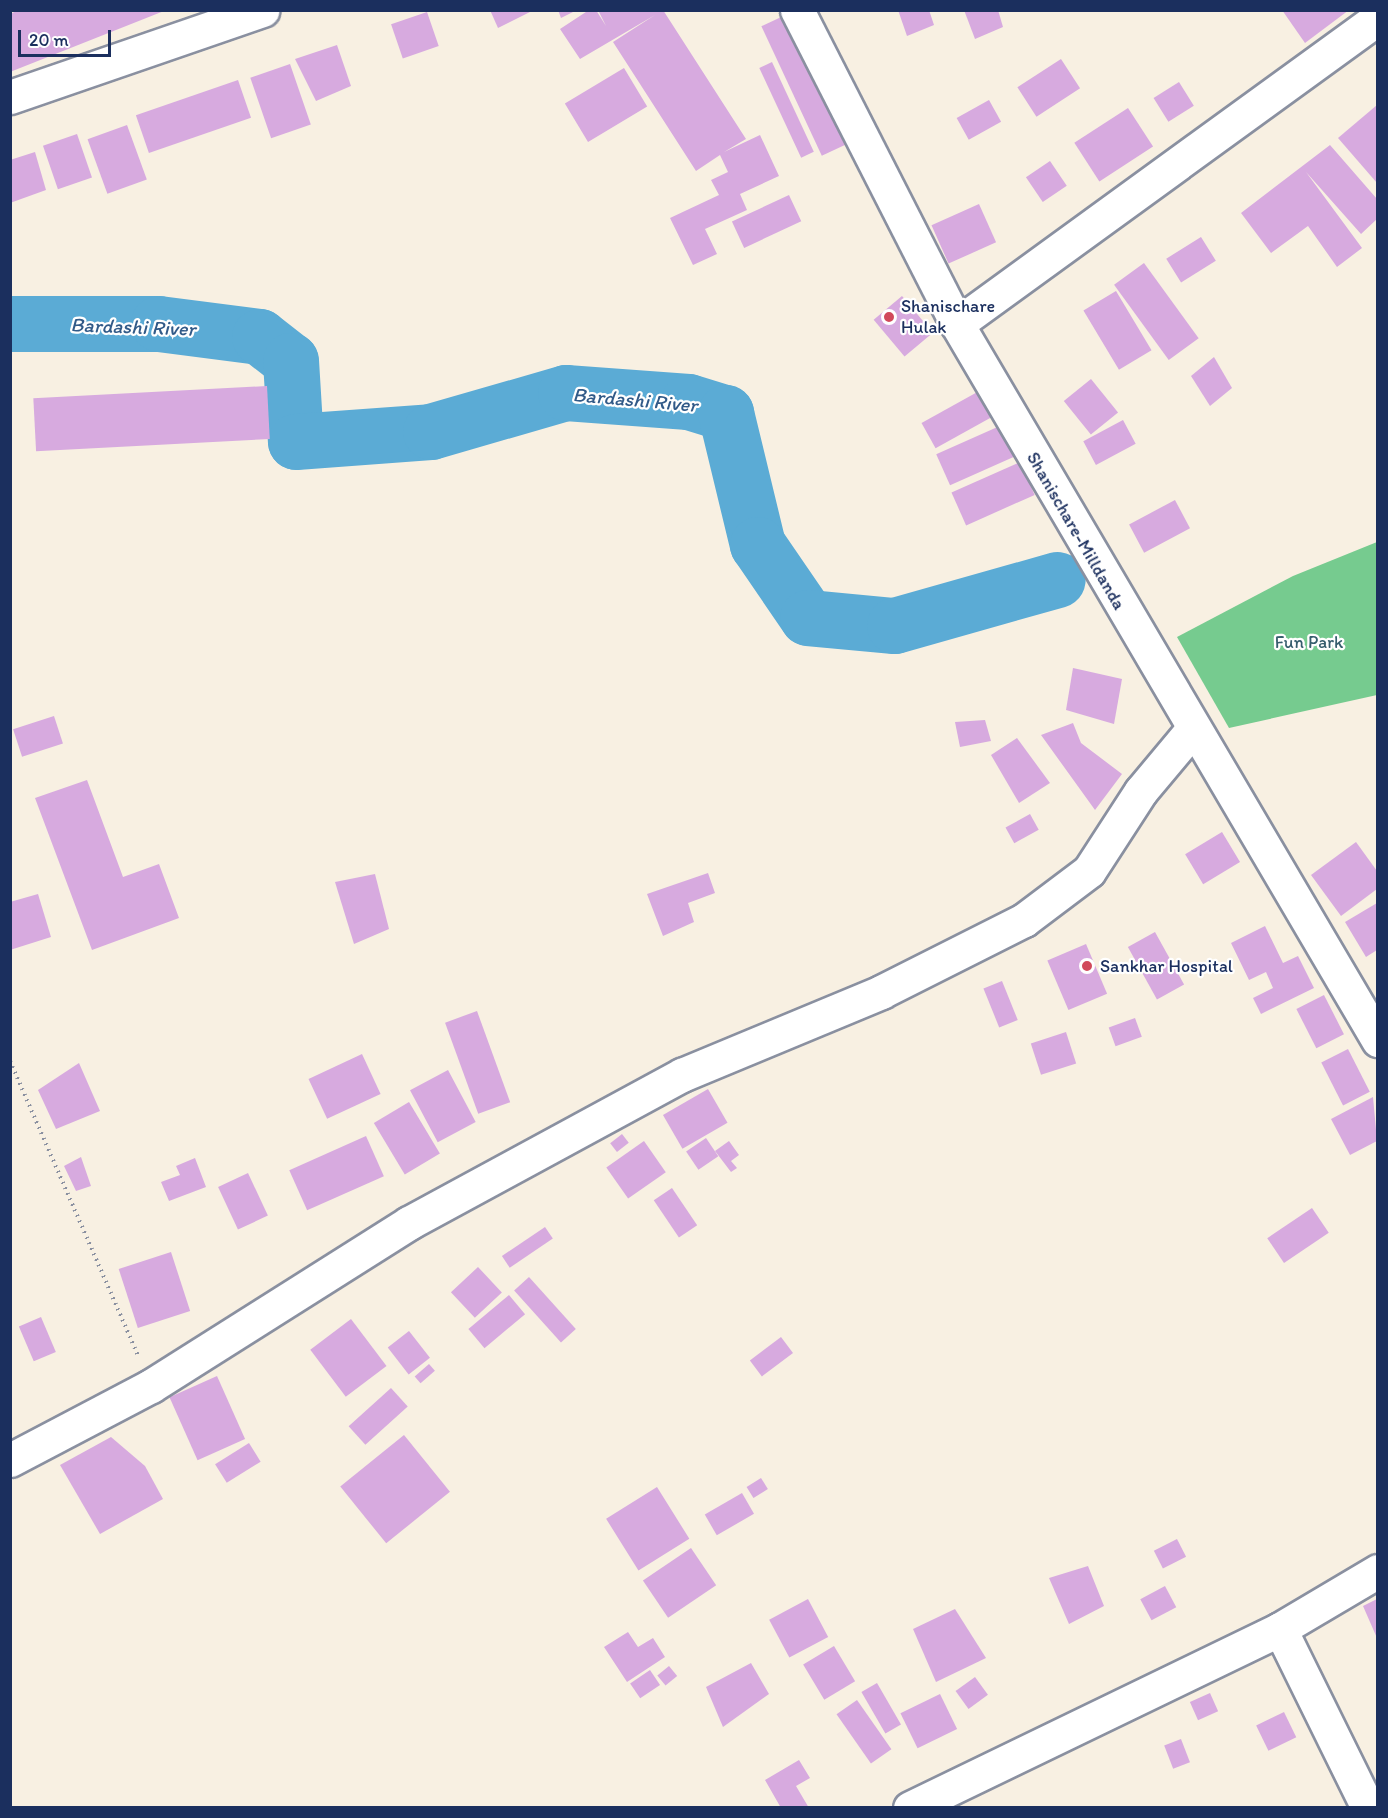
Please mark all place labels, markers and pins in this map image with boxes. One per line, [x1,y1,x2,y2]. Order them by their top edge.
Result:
place label: Shanischare Hulak [901,296,995,338]
marker: Shanischare Hulak [882,310,896,324]
place label: Sankhar Hospital [1100,955,1233,977]
marker: Sankhar Hospital [1078,957,1096,975]

